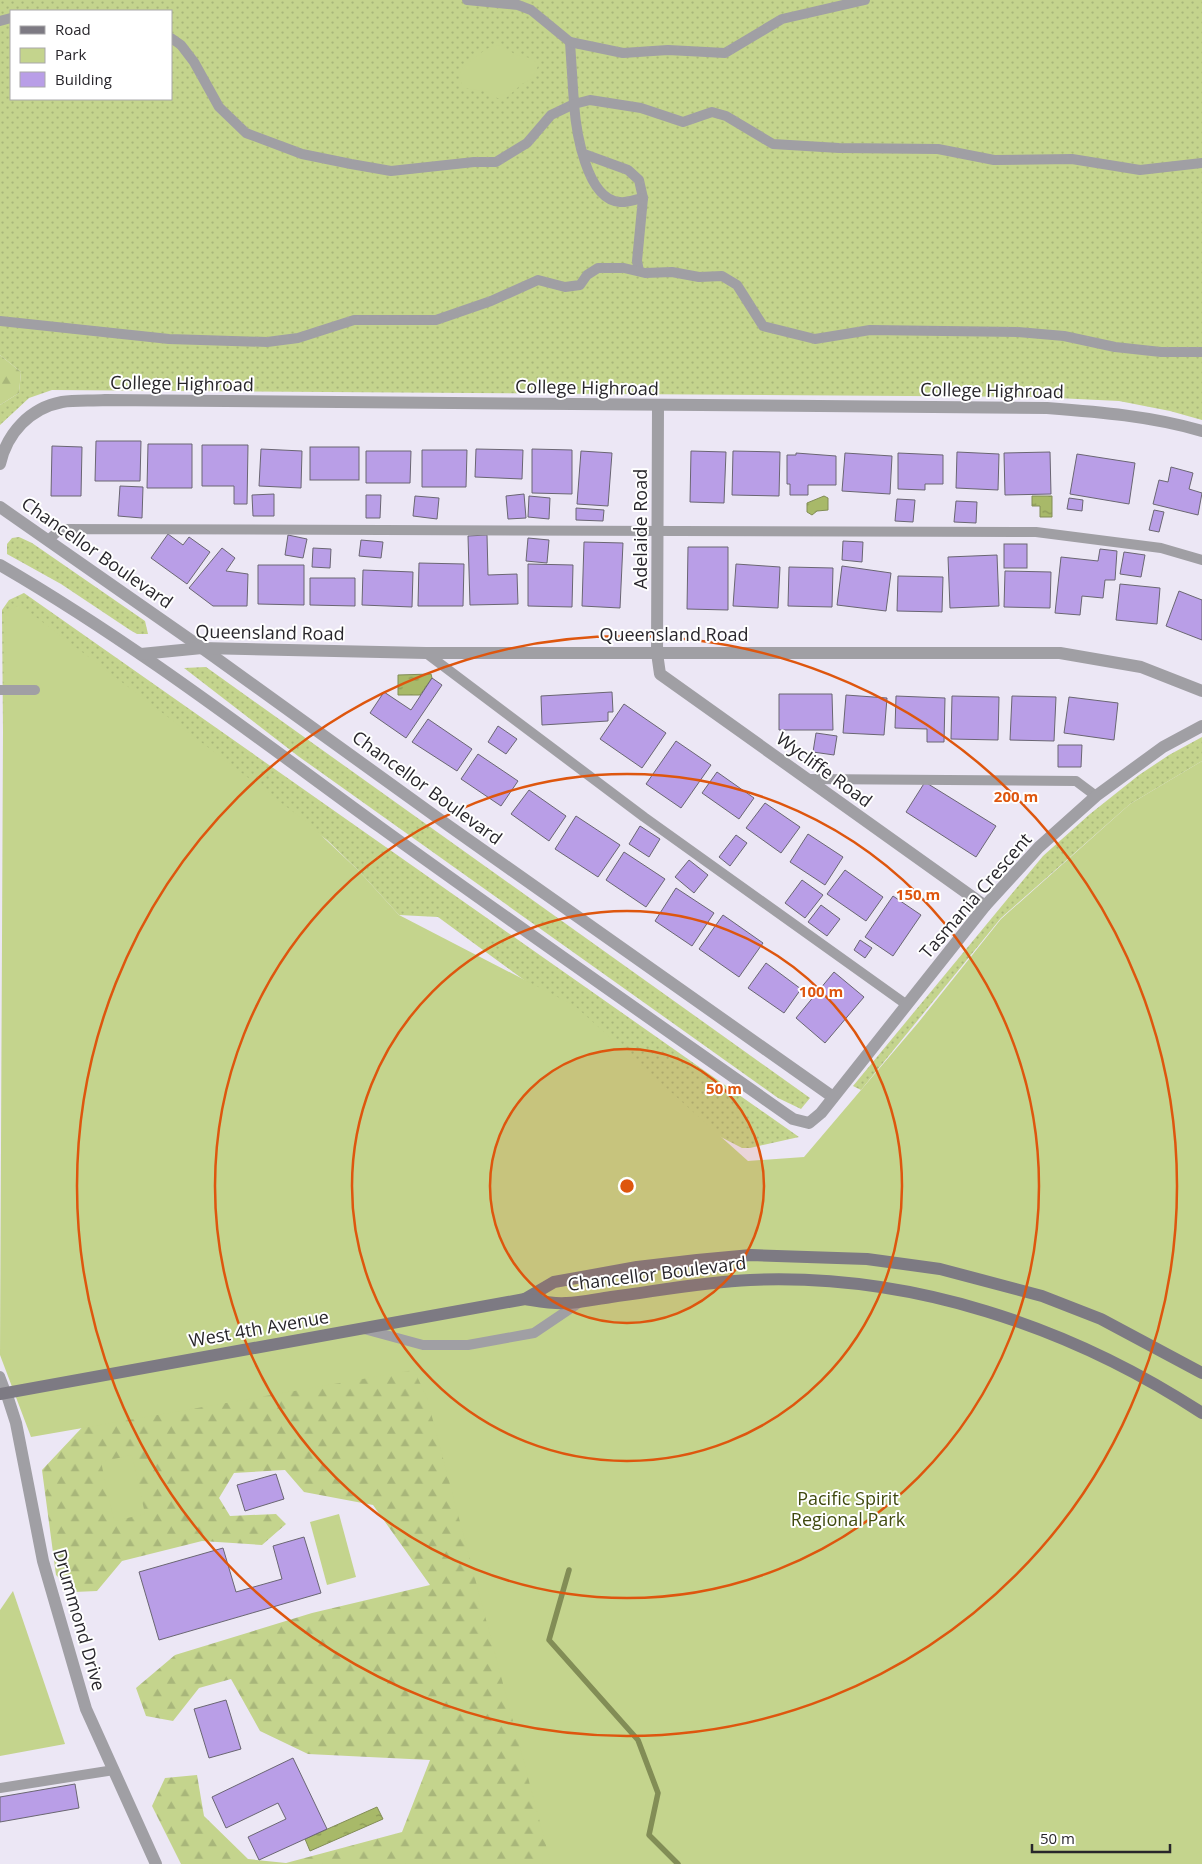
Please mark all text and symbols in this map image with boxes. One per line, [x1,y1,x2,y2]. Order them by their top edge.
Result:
legend [10,10,172,100]
text: Road [55,19,91,39]
text: Park [55,44,86,64]
text: Building [55,69,112,89]
street label: College Highroad [110,370,254,396]
street label: College Highroad [515,374,659,400]
street label: College Highroad [920,377,1064,403]
street label: Adelaide Road [628,469,652,589]
street label: Chancellor Boulevard [17,491,178,614]
street label: Queensland Road [195,619,345,645]
street label: Queensland Road [599,622,749,646]
street label: Chancellor Boulevard [348,725,507,850]
street label: Wycliffe Road [772,726,877,812]
text: 200 m [994,786,1038,806]
street label: Tasmania Crescent [914,827,1036,963]
text: 150 m [896,884,940,904]
text: 100 m [799,981,843,1001]
text: 50 m [706,1078,742,1098]
centre of rings [618,1177,636,1195]
street label: Chancellor Boulevard [566,1250,747,1296]
street label: West 4th Avenue [187,1304,331,1352]
park label: Pacific Spirit Regional Park [791,1486,906,1531]
street label: Drummond Drive [48,1546,112,1693]
scale bar [1032,1822,1170,1854]
text: 50 m [1040,1828,1075,1848]

